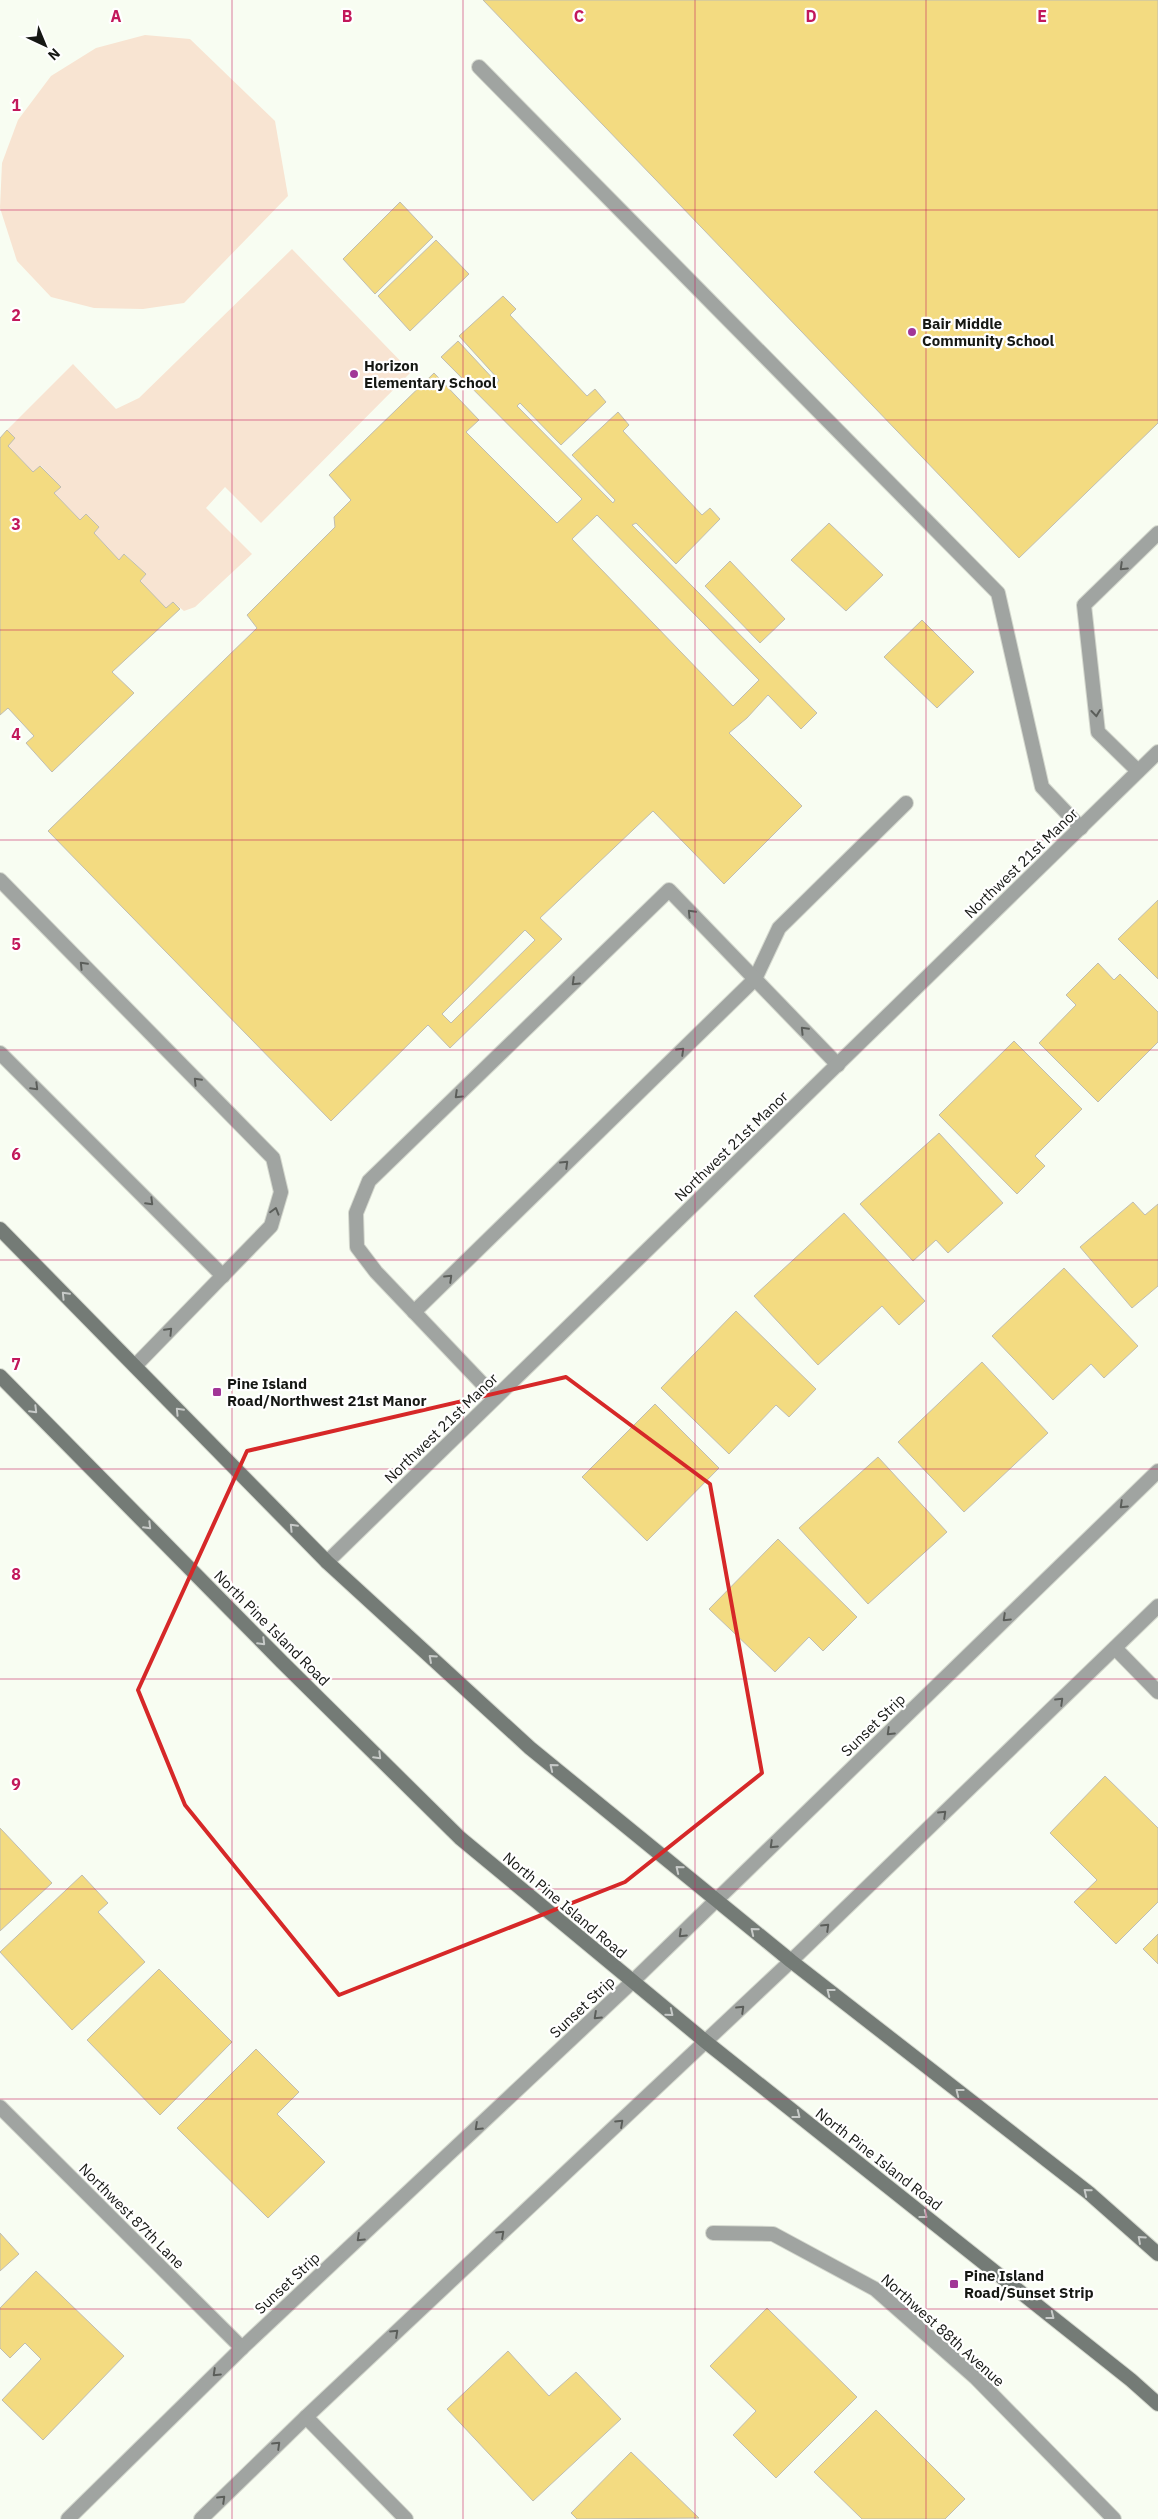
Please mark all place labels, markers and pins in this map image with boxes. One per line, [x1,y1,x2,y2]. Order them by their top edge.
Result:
place label: Bair Middle Community School [922,314,1054,350]
marker: Bair Middle Community School [906,326,918,338]
place label: Horizon Elementary School [364,356,497,392]
marker: Horizon Elementary School [348,368,360,380]
place label: Pine Island Road/Northwest 21st Manor [227,1374,427,1410]
marker: Pine Island Road/Northwest 21st Manor [211,1386,223,1398]
place label: Pine Island Road/Sunset Strip [964,2266,1094,2302]
marker: Pine Island Road/Sunset Strip [948,2278,960,2290]

